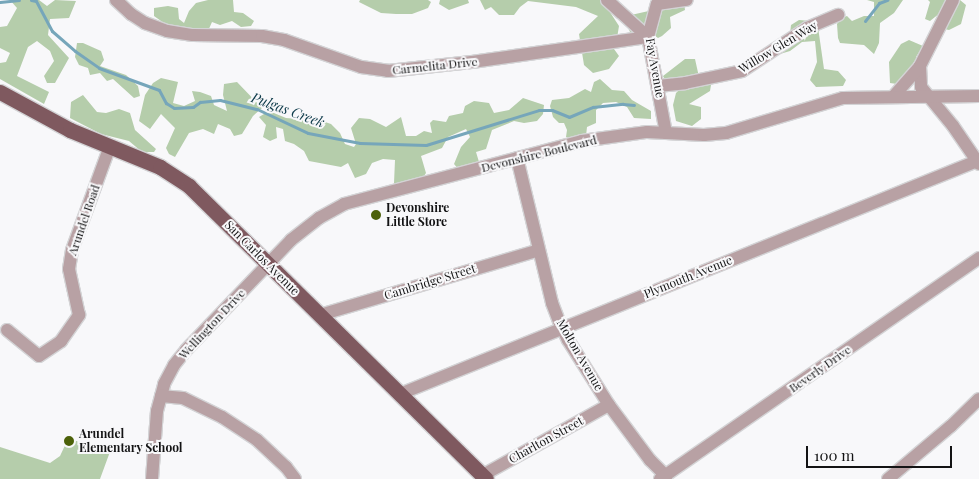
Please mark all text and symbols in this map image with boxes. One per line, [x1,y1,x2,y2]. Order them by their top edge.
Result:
street label: Willow Glen Way [736,18,820,76]
street label: Fay Avenue [643,37,667,99]
street label: Carmelita Drive [392,54,478,78]
water label: Pulgas Creek [249,89,327,131]
street label: Devonshire Boulevard [480,133,598,175]
street label: Arundel Road [65,183,103,257]
place label: Devonshire Little Store [386,201,449,229]
marker: Devonshire Little Store [370,209,382,221]
street label: San Carlos Avenue [222,218,302,298]
street label: Plymouth Avenue [641,253,735,301]
street label: Cambridge Street [382,261,478,303]
street label: Wellington Drive [176,286,248,362]
street label: Molton Avenue [554,316,606,394]
street label: Beverly Drive [786,342,854,396]
street label: Charlton Street [506,414,586,466]
place label: Arundel Elementary School [79,427,183,455]
marker: Arundel Elementary School [63,435,75,447]
scale bar [809,436,955,468]
text: 100 m [814,445,855,465]

